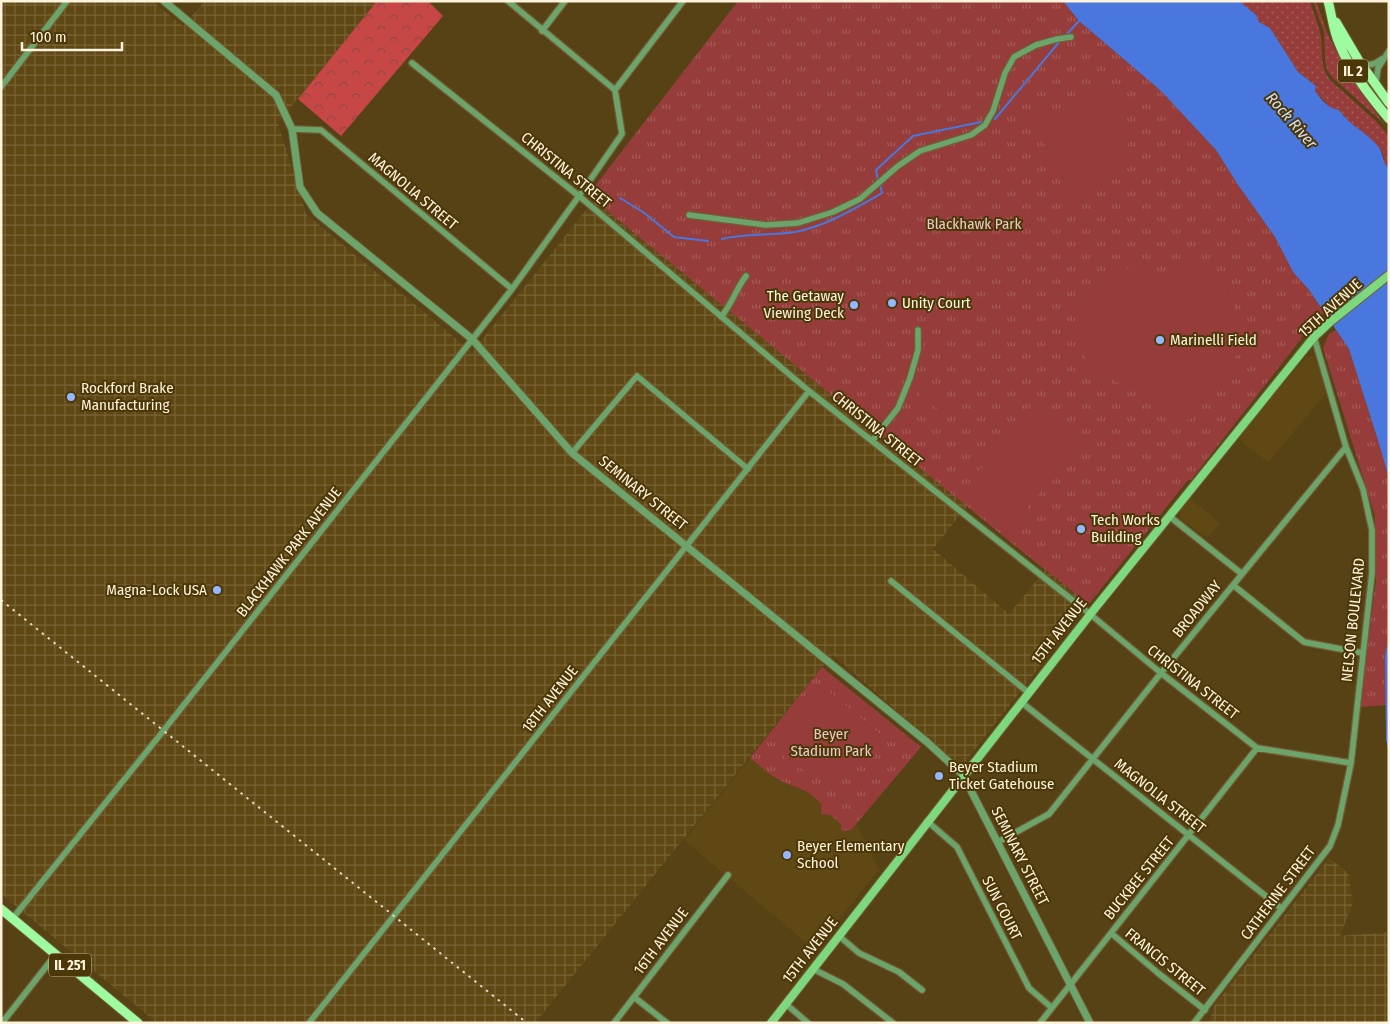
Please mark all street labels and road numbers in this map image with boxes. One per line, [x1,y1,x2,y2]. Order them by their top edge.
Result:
road number: IL 2 [1338,59,1368,82]
street label: CHRISTINA STREET [517,128,615,212]
street label: MAGNOLIA STREET [365,149,461,234]
street label: 15TH AVENUE [1295,275,1365,341]
street label: CHRISTINA STREET [828,387,926,471]
street label: SEMINARY STREET [595,452,691,534]
street label: BLACKHAWK PARK AVENUE [233,484,345,620]
street label: NELSON BOULEVARD [1338,557,1368,683]
street label: BROADWAY [1169,577,1226,641]
street label: 15TH AVENUE [1028,594,1090,668]
street label: CHRISTINA STREET [1144,641,1242,723]
street label: 18TH AVENUE [518,662,582,736]
street label: MAGNOLIA STREET [1111,755,1209,837]
street label: SEMINARY STREET [987,804,1053,908]
street label: BUCKBEE STREET [1100,833,1178,923]
street label: CATHERINE STREET [1237,842,1319,943]
street label: SUN COURT [978,873,1026,943]
street label: 16TH AVENUE [630,904,692,978]
street label: 15TH AVENUE [779,913,841,987]
street label: FRANCIS STREET [1121,924,1209,1000]
road number: IL 251 [49,954,91,976]

